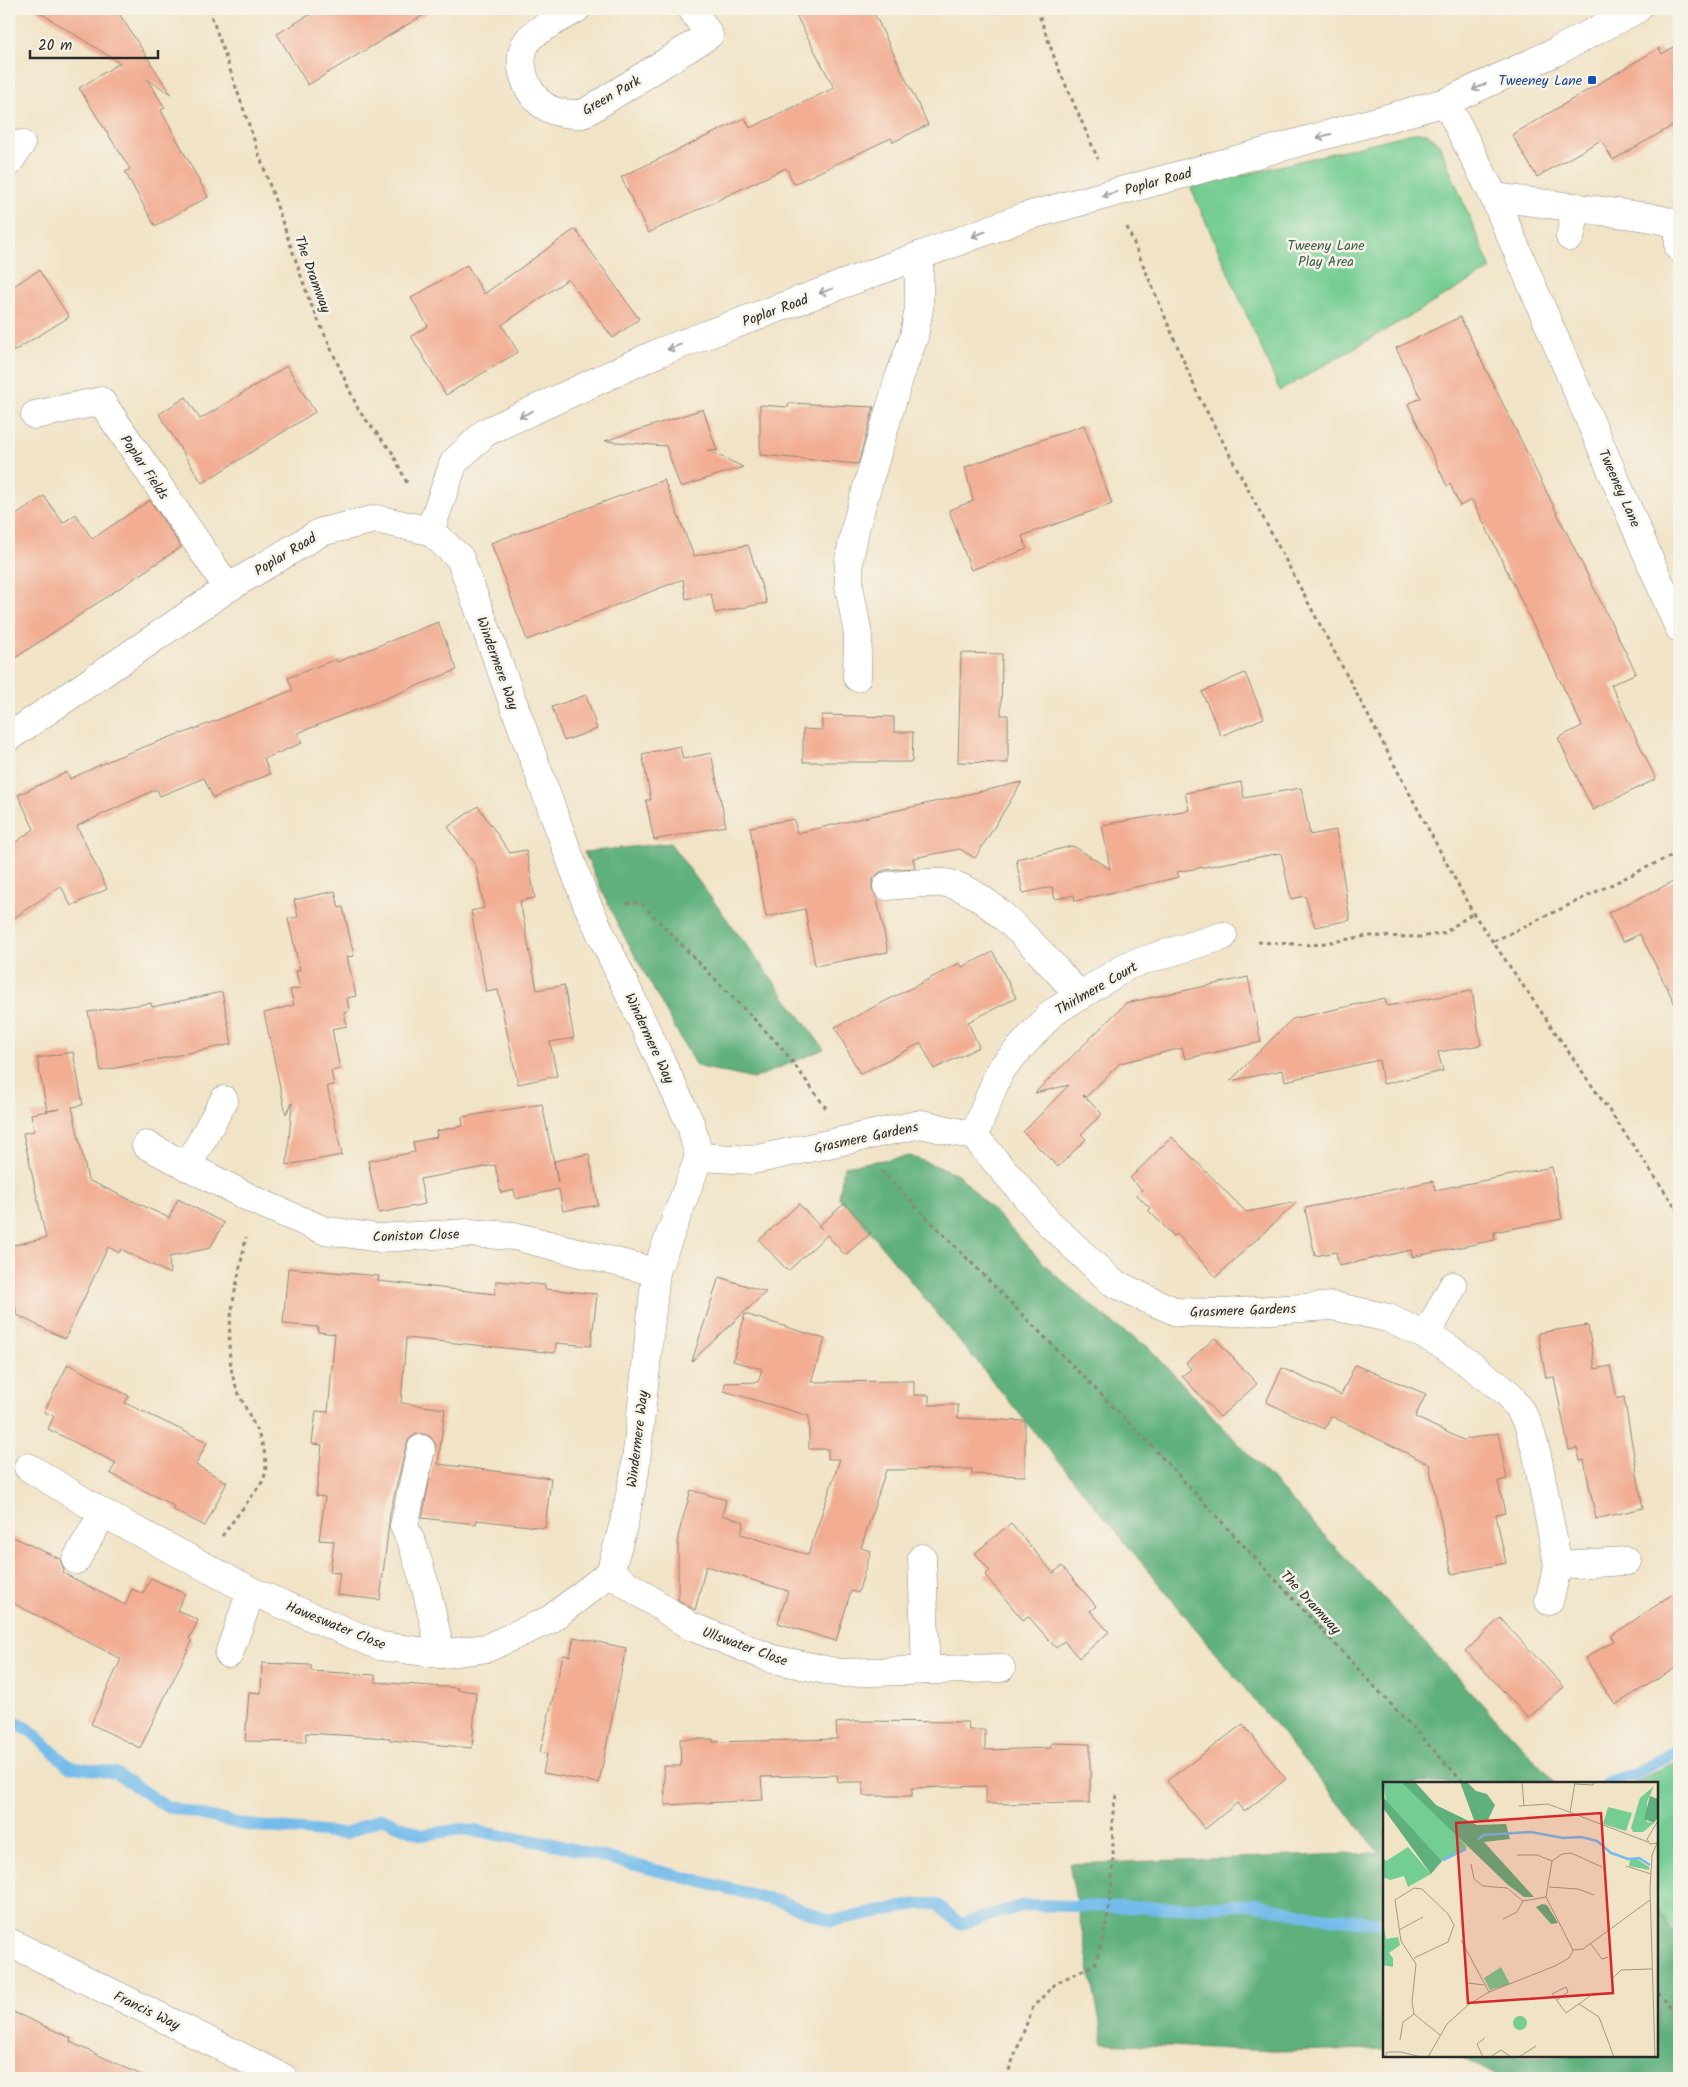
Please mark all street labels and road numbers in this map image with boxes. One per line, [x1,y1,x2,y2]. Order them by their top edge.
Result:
street label: Green Park [578,70,645,121]
street label: Poplar Road [1122,162,1195,202]
street label: The Dramway [288,233,336,316]
street label: Poplar Road [739,288,812,333]
street label: Poplar Fields [114,431,174,505]
street label: Tweeney Lane [1592,446,1646,532]
street label: Poplar Road [250,527,322,582]
street label: Windermere Way [470,614,524,713]
street label: Thirlmere Court [1051,956,1142,1021]
street label: Windermere Way [618,989,680,1088]
street label: Grasmere Gardens [812,1116,920,1160]
street label: Coniston Close [372,1223,460,1249]
street label: Grasmere Gardens [1190,1298,1297,1324]
street label: Windermere Way [621,1389,655,1489]
street label: The Dramway [1275,1566,1346,1640]
street label: Haweswater Close [282,1596,390,1656]
street label: Ullswater Close [699,1621,791,1673]
street label: Francis Way [110,1985,184,2037]

